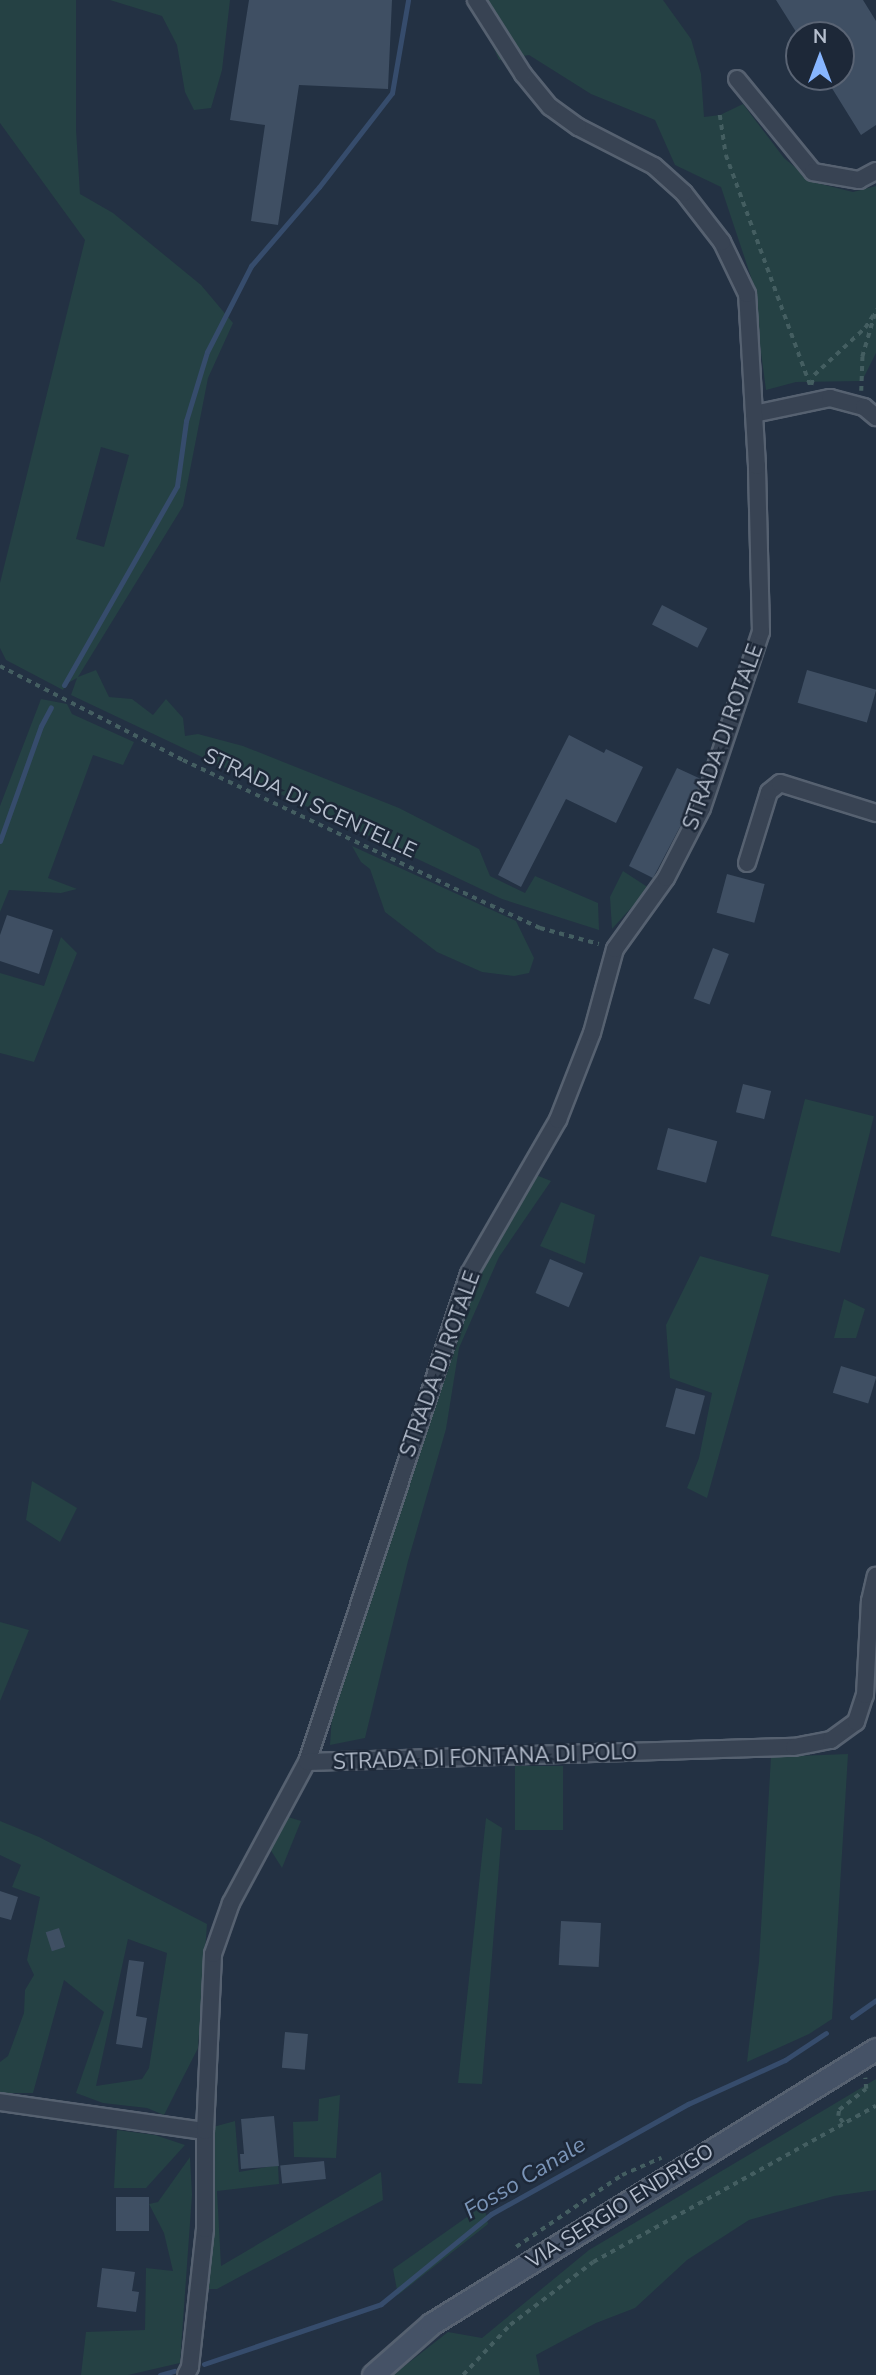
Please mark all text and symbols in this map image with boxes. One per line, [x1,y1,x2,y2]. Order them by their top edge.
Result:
north arrow [785,21,855,91]
text: N [813,24,827,50]
street label: STRADA DI ROTALE [678,641,768,833]
street label: STRADA DI SCENTELLE [200,743,420,863]
street label: STRADA DI ROTALE [395,1268,485,1460]
street label: STRADA DI FONTANA DI POLO [332,1739,638,1775]
water label: Fosso Canale [459,2131,591,2225]
street label: VIA SERGIO ENDRIGO [522,2138,718,2274]

